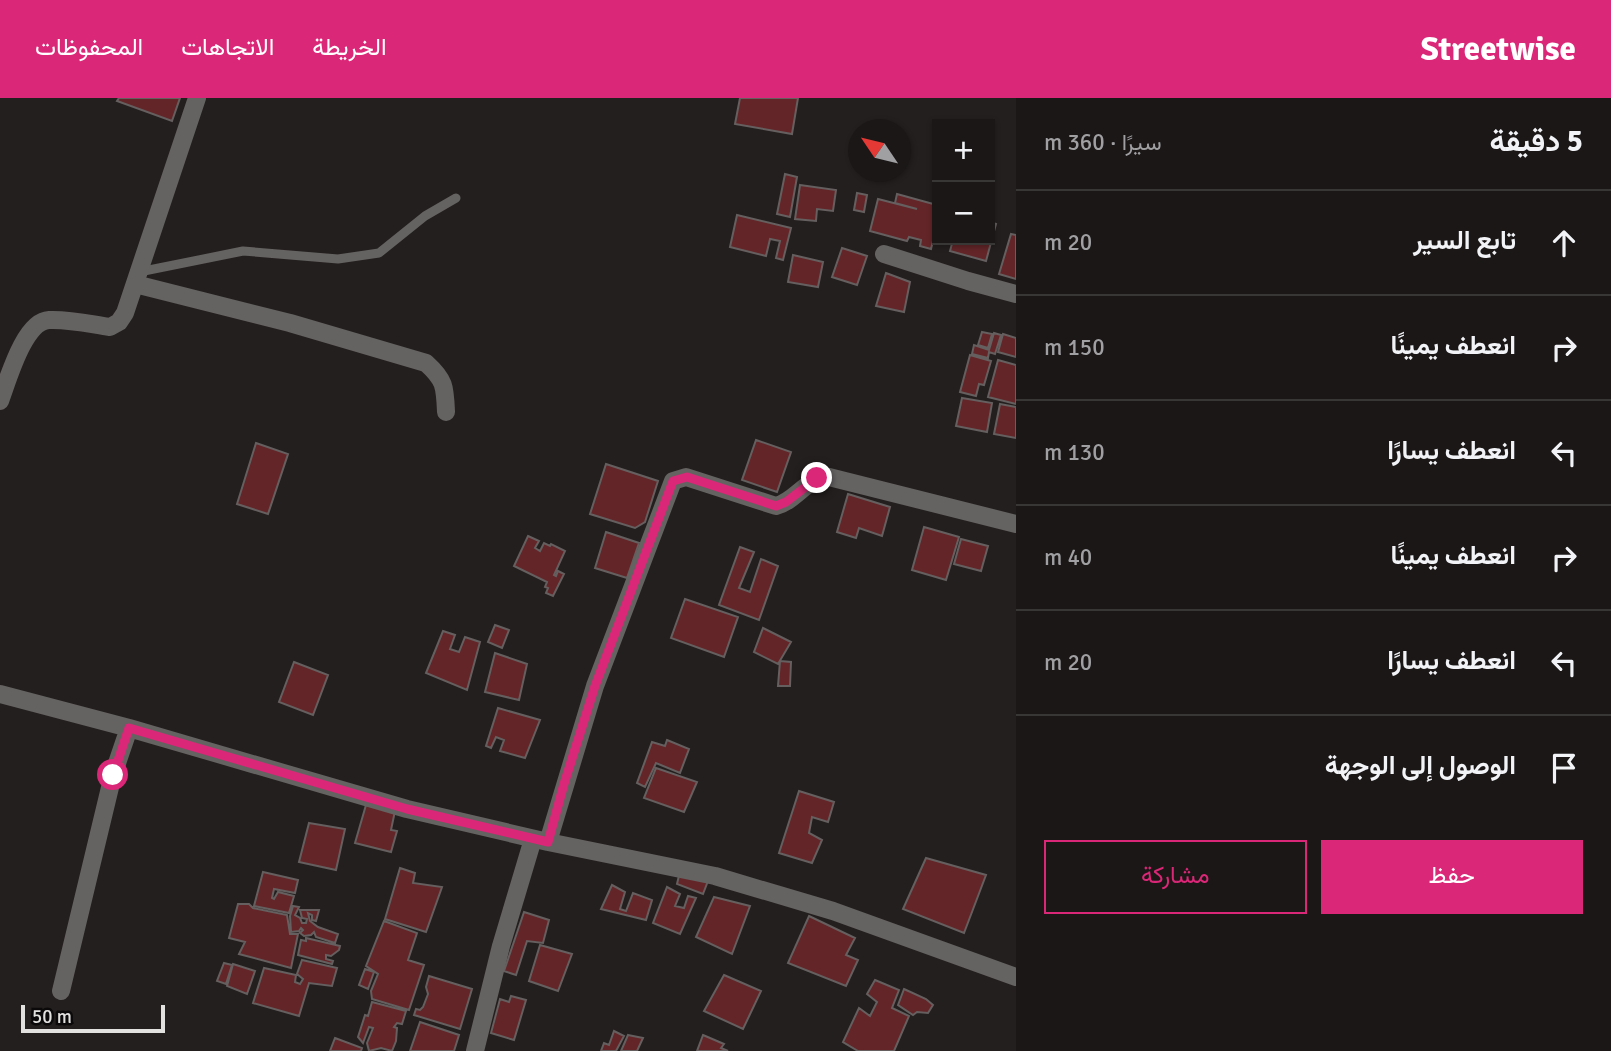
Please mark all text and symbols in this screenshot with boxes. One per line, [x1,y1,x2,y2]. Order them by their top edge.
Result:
text: Streetwise [1420,29,1576,70]
text: المحفوظات [35,32,143,62]
text: الاتجاهات [181,32,274,62]
text: الخريطة [312,32,387,62]
north arrow [848,119,911,182]
map controls [932,119,995,245]
button: + [932,119,995,182]
text: 5 دقيقة [1489,123,1583,160]
text: سيرًا · 360 m [1044,128,1162,157]
button: − [932,182,995,245]
icon: ahead [1545,224,1583,262]
text: تابع السير [1413,225,1516,257]
text: 20 m [1044,228,1092,257]
icon: right [1545,329,1583,367]
text: انعطف يمينًا [1390,330,1516,362]
text: 150 m [1044,333,1105,362]
icon: left [1545,434,1583,472]
text: انعطف يسارًا [1387,435,1516,467]
text: 130 m [1044,438,1105,467]
route end [801,462,832,493]
icon: right [1545,539,1583,577]
text: انعطف يمينًا [1390,540,1516,572]
text: 40 m [1044,543,1092,572]
icon: left [1545,644,1583,682]
text: انعطف يسارًا [1387,645,1516,677]
text: 20 m [1044,648,1092,677]
icon: arrive [1545,749,1583,787]
text: الوصول إلى الوجهة [1325,750,1516,782]
route start [97,759,128,790]
button: مشاركة [1044,840,1307,914]
button: حفظ [1321,840,1583,914]
scale bar [21,1002,164,1034]
text: 50 m [32,1005,72,1029]

